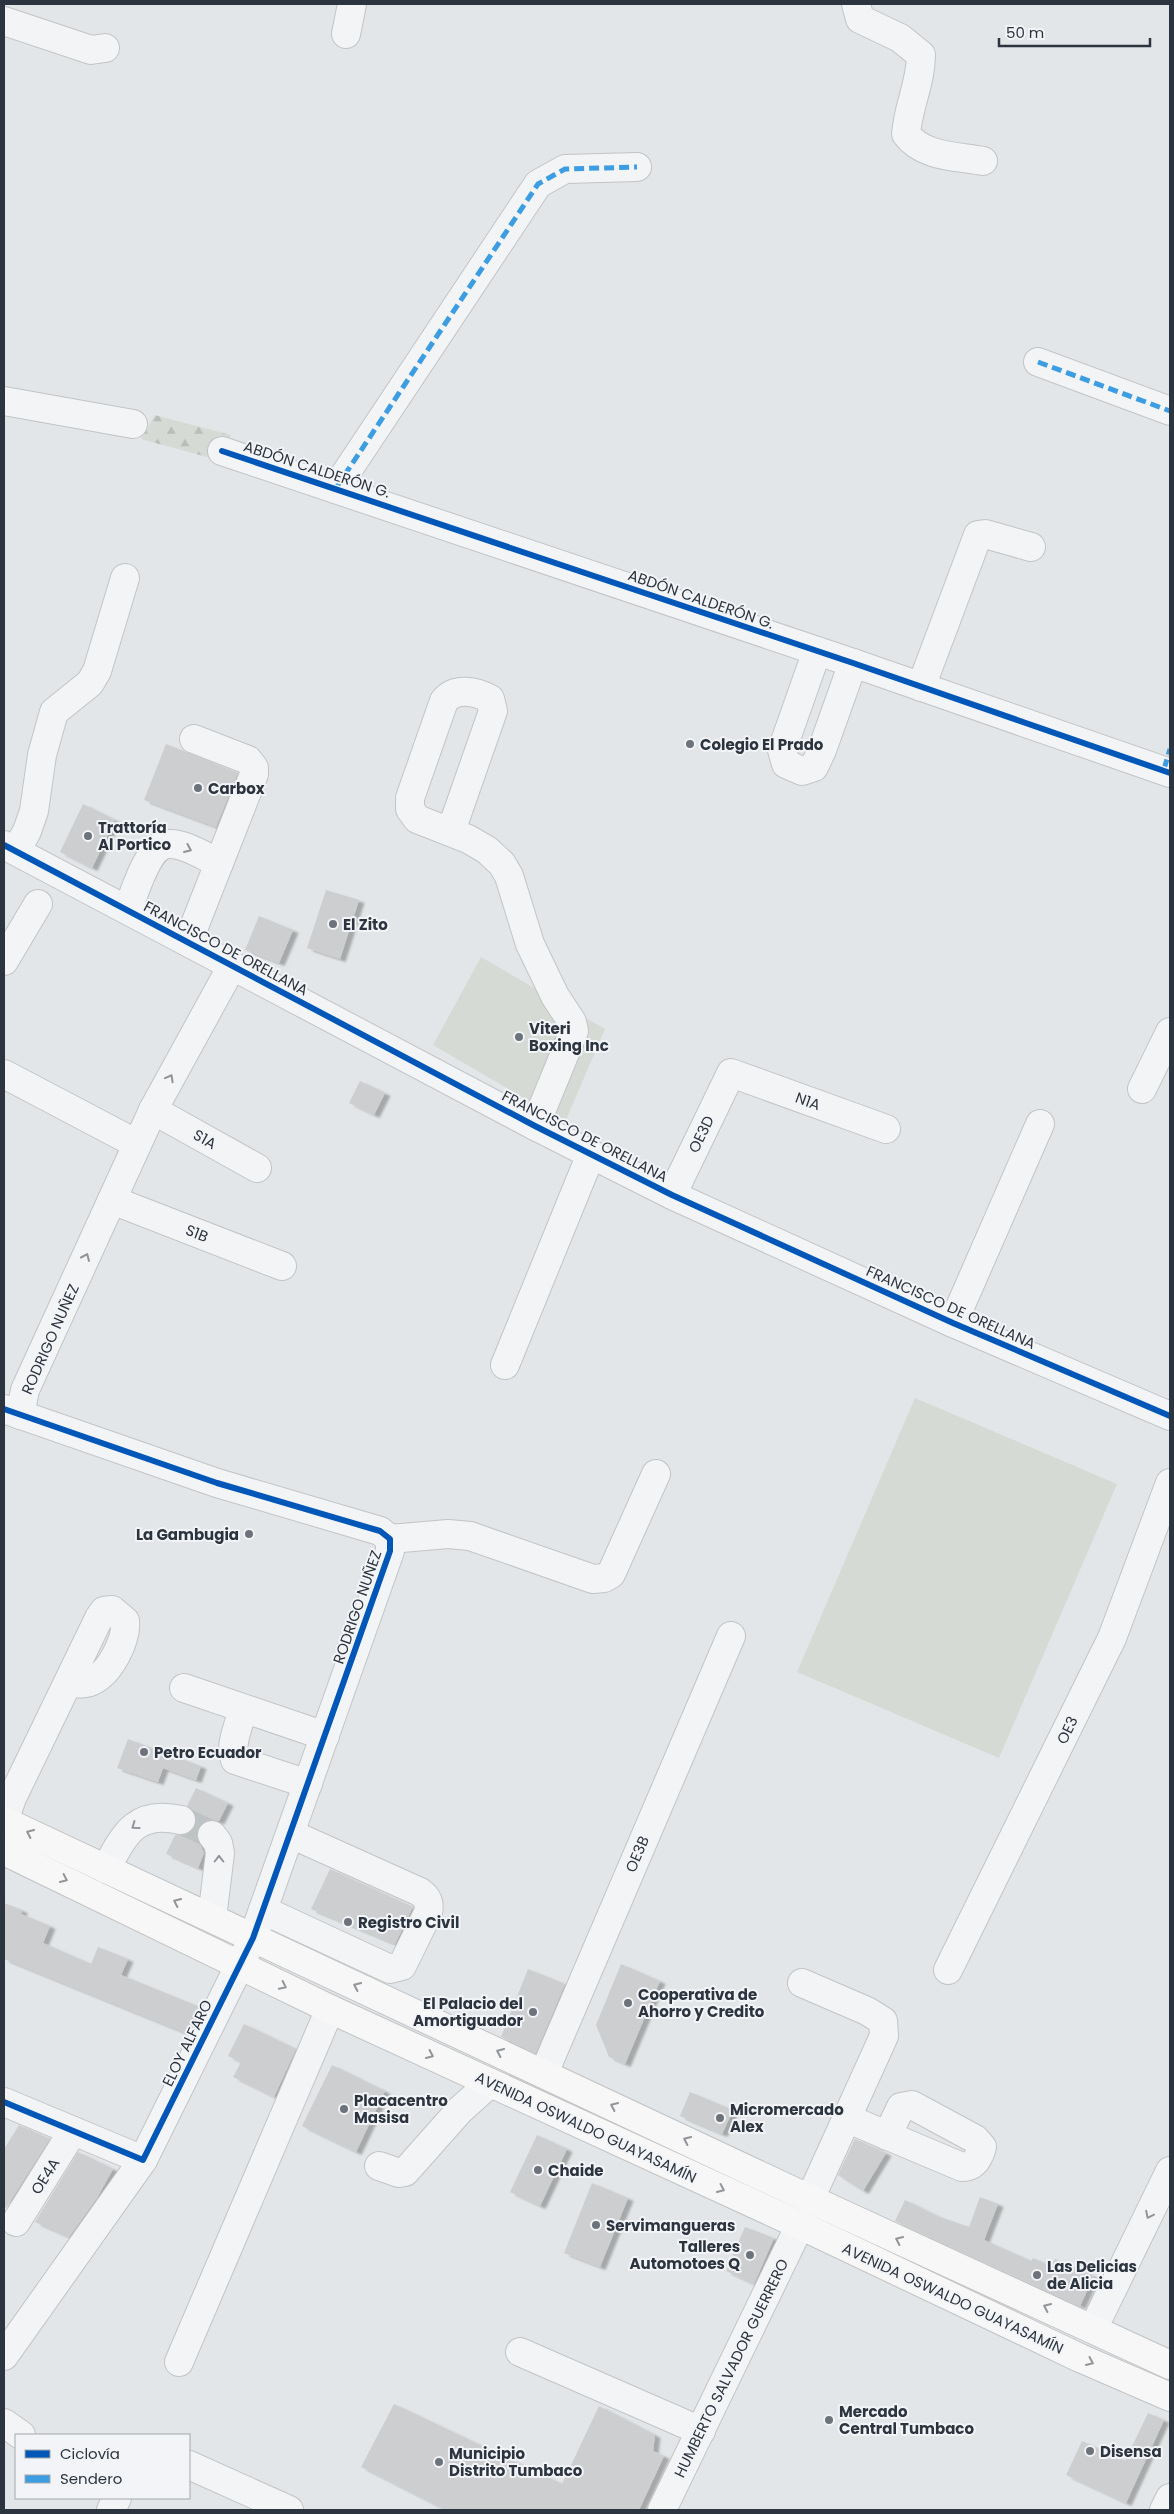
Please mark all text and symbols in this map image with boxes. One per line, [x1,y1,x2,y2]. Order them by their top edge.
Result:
scale bar [999,15,1150,47]
text: 50 m [1006,22,1044,43]
street label: ABDÓN CALDERÓN G. [241,435,393,503]
street label: ABDÓN CALDERÓN G. [625,564,777,634]
place label: Colegio El Prado [700,734,824,755]
marker: Colegio El Prado [684,738,696,750]
place label: Carbox [208,778,265,799]
marker: Carbox [192,782,204,794]
place label: Trattoría Al Portico [98,817,172,855]
marker: Trattoría Al Portico [82,830,94,842]
one-way arrow [183,843,192,854]
street label: FRANCISCO DE ORELLANA [140,896,312,1000]
place label: El Zito [343,914,388,935]
marker: El Zito [327,918,339,930]
place label: Viteri Boxing Inc [529,1018,609,1056]
marker: Viteri Boxing Inc [513,1031,525,1043]
one-way arrow [163,1075,173,1084]
street label: FRANCISCO DE ORELLANA [499,1085,671,1187]
street label: N1A [792,1087,824,1115]
street label: OE3D [683,1112,719,1156]
street label: S1A [190,1124,220,1154]
street label: S1B [183,1219,211,1247]
one-way arrow [79,1253,90,1262]
street label: FRANCISCO DE ORELLANA [863,1260,1039,1354]
street label: RODRIGO NUÑEZ [16,1280,84,1398]
place label: La Gambugia [136,1524,239,1545]
marker: La Gambugia [243,1528,255,1540]
street label: RODRIGO NUÑEZ [328,1547,386,1667]
street label: OE3 [1051,1713,1083,1747]
place label: Petro Ecuador [154,1742,262,1763]
marker: Petro Ecuador [138,1746,150,1758]
one-way arrow [131,1820,141,1829]
one-way arrow [26,1829,35,1840]
street label: OE3B [620,1833,654,1875]
one-way arrow [214,1854,224,1862]
one-way arrow [59,1873,68,1884]
one-way arrow [173,1898,182,1909]
place label: Registro Civil [358,1912,459,1933]
marker: Registro Civil [342,1916,354,1928]
one-way arrow [278,1979,287,1990]
one-way arrow [354,1982,363,1992]
place label: Cooperativa de Ahorro y Credito [638,1984,765,2022]
place label: El Palacio del Amortiguador [413,1993,524,2031]
street label: ELOY ALFARO [157,1996,217,2090]
marker: Cooperativa de Ahorro y Credito [622,1997,634,2009]
marker: El Palacio del Amortiguador [527,2006,539,2018]
one-way arrow [496,2048,505,2059]
one-way arrow [425,2049,434,2060]
street label: AVENIDA OSWALDO GUAYASAMÍN [472,2066,700,2188]
place label: Placacentro Masisa [354,2090,448,2128]
place label: Micromercado Alex [730,2099,844,2137]
one-way arrow [610,2102,619,2112]
marker: Placacentro Masisa [338,2103,350,2115]
marker: Micromercado Alex [714,2112,726,2124]
one-way arrow [683,2137,692,2147]
street label: OE4A [26,2154,64,2198]
place label: Chaide [548,2160,604,2181]
marker: Chaide [532,2164,544,2176]
one-way arrow [716,2182,725,2193]
one-way arrow [1145,2210,1155,2219]
place label: Servimangueras [606,2215,735,2236]
marker: Servimangueras [590,2219,602,2231]
one-way arrow [895,2235,904,2246]
place label: Talleres Automotoes Q [629,2236,740,2274]
street label: AVENIDA OSWALDO GUAYASAMÍN [839,2237,1067,2359]
marker: Talleres Automotoes Q [744,2249,756,2261]
street label: HUMBERTO SALVADOR GUERRERO [669,2255,793,2481]
place label: Las Delicias de Alicia [1047,2256,1137,2294]
marker: Las Delicias de Alicia [1031,2269,1043,2281]
one-way arrow [1043,2304,1052,2314]
one-way arrow [1085,2356,1094,2367]
place label: Mercado Central Tumbaco [839,2401,974,2439]
marker: Mercado Central Tumbaco [823,2414,835,2426]
legend [15,2434,190,2499]
place label: Disensa [1100,2441,1162,2462]
text: Ciclovía [60,2443,120,2464]
place label: Municipio Distrito Tumbaco [449,2443,583,2481]
marker: Disensa [1084,2445,1096,2457]
marker: Municipio Distrito Tumbaco [433,2456,445,2468]
text: Sendero [60,2468,122,2489]

